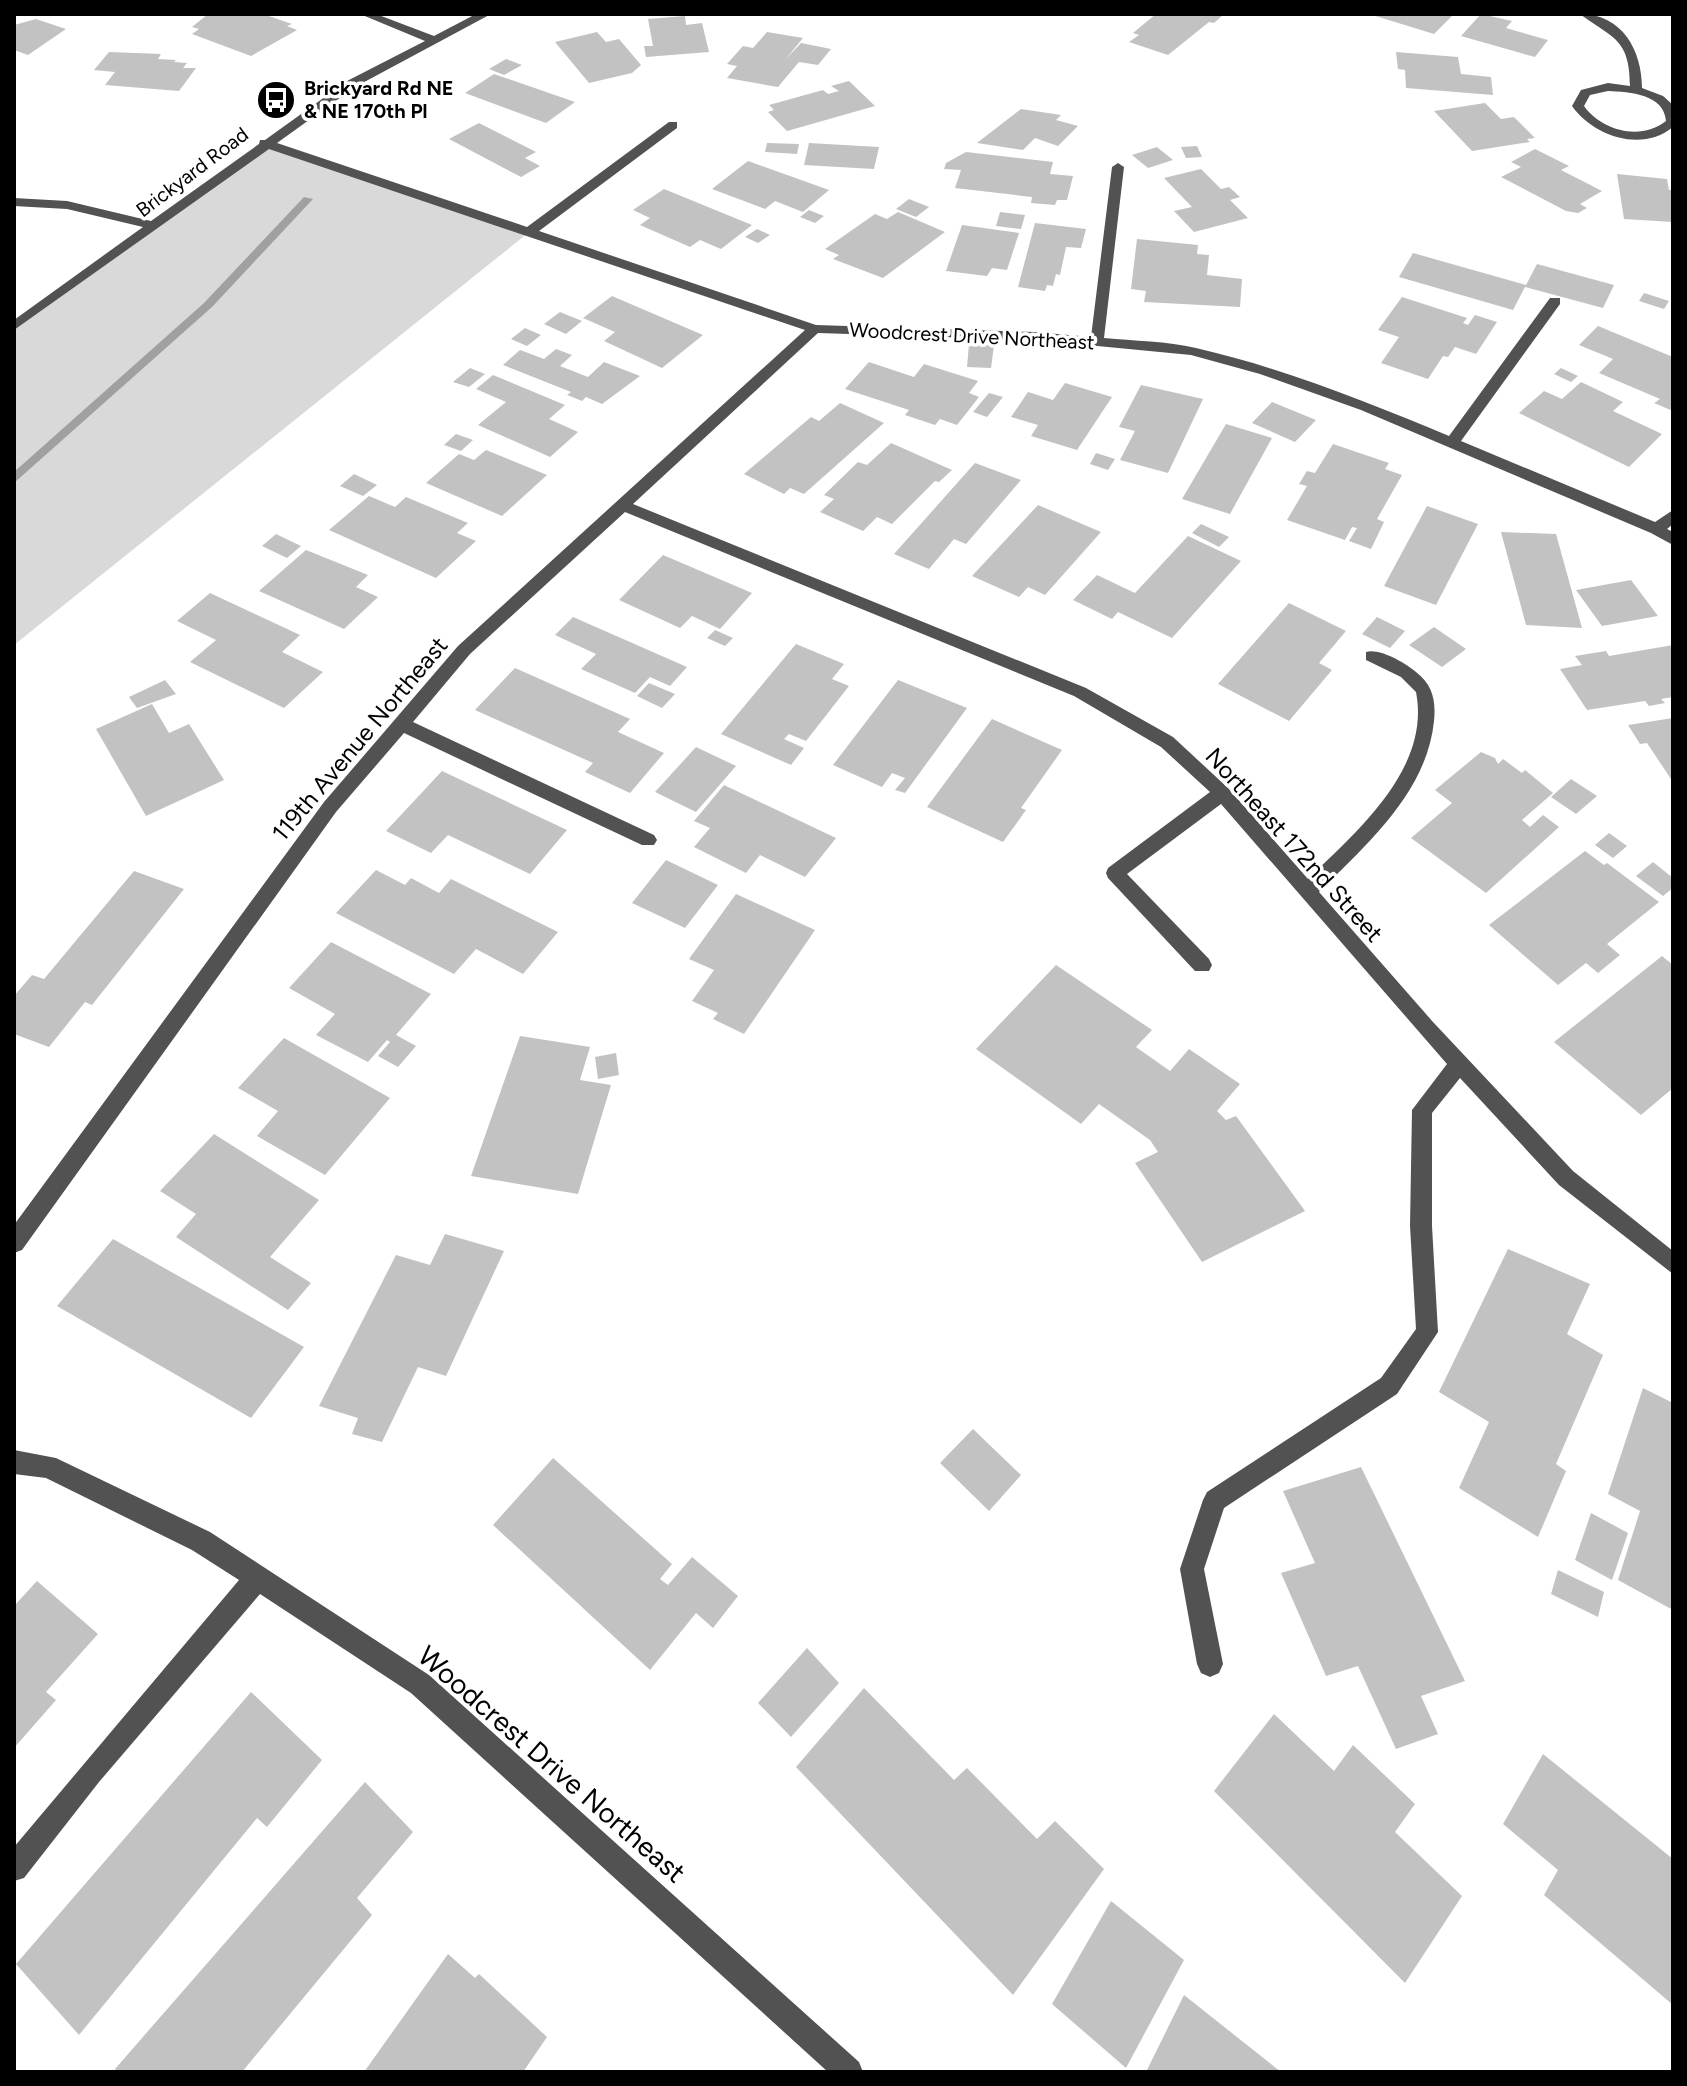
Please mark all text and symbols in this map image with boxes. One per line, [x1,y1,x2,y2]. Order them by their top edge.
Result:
place label: Brickyard Rd NE & NE 170th Pl [304,76,454,123]
bus stop icon: Brickyard Rd NE & NE 170th Pl [255,79,297,121]
street label: Brickyard Road [131,122,253,222]
street label: Woodcrest Drive Northeast [849,318,1095,354]
street label: 119th Avenue Northeast [266,631,454,847]
street label: Northeast 172nd Street [1199,742,1389,948]
street label: Woodcrest Drive Northeast [411,1638,693,1890]

